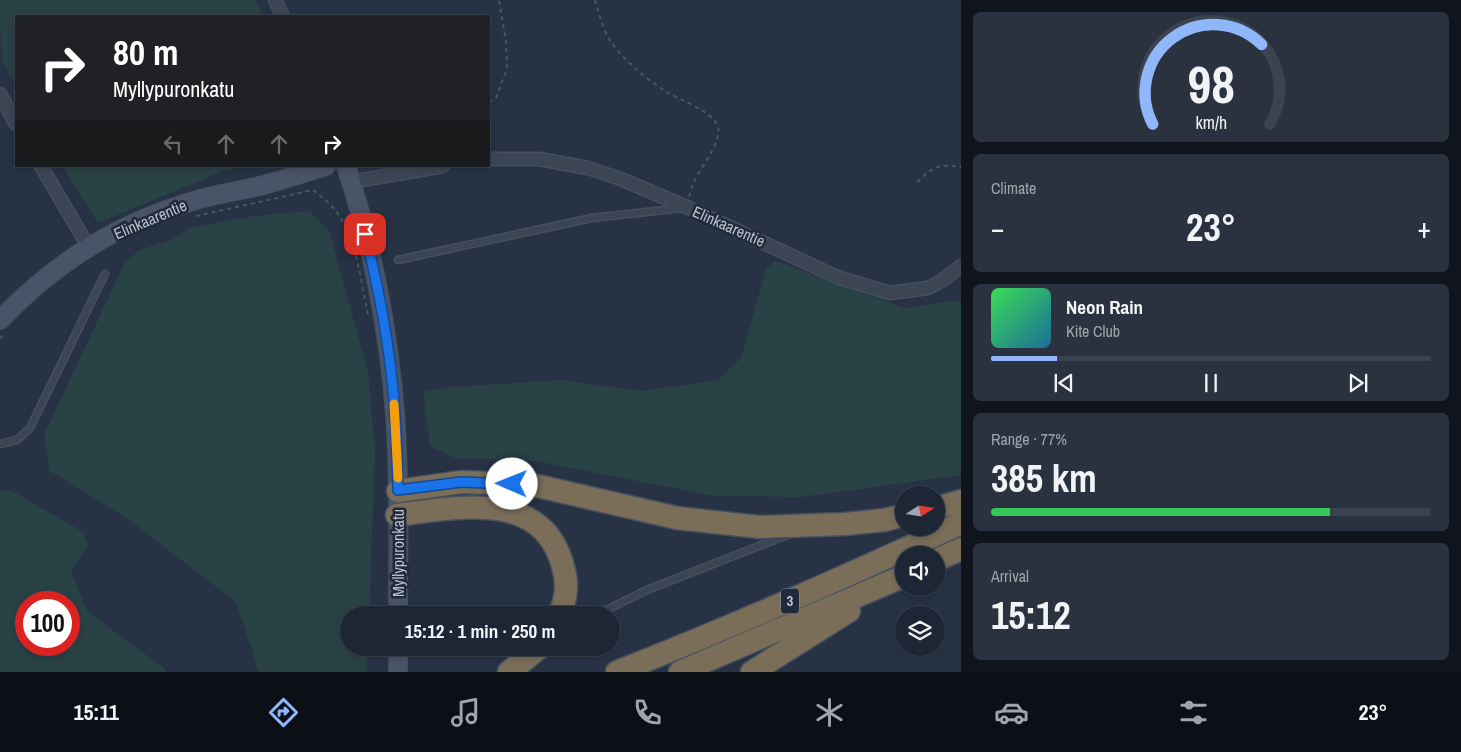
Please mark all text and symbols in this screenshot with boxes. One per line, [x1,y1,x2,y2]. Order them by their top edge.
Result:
text: 80 m [113,29,178,76]
icon: right [30,35,95,100]
text: 98 [1187,49,1235,119]
text: Myllypuronkatu [113,74,234,104]
text: km/h [1195,111,1227,135]
icon: left [159,130,187,158]
icon: ahead [212,130,240,158]
icon: ahead [265,130,293,158]
icon: right [318,130,346,158]
text: Climate [991,177,1036,199]
street label: Elinkaarentie [110,194,190,244]
street label: Elinkaarentie [689,200,769,252]
text: 23° [1186,202,1236,253]
text: − [991,209,1004,247]
text: + [1418,209,1431,247]
pin [344,213,386,255]
icon: arrive [351,220,379,248]
text: Neon Rain [1066,294,1143,320]
text: Kite Club [1066,320,1120,342]
icon: previous [1050,369,1078,397]
icon: pause [1197,369,1225,397]
icon: next [1344,369,1372,397]
text: Range · 77% [991,428,1067,450]
text: 385 km [991,453,1097,504]
position arrow [485,457,537,509]
north arrow [895,486,945,536]
map controls [895,486,945,656]
street label: Myllypuronkatu [387,509,409,597]
button: sound [895,546,945,596]
text: Arrival [991,565,1029,587]
road number: 3 [781,588,799,614]
text: 15:12 [991,590,1071,641]
speed limit sign: 100 [15,591,80,656]
button: layers [895,606,945,656]
text: 15:12 · 1 min · 250 m [405,618,555,644]
icon: directions [266,695,301,730]
icon: music [448,695,483,730]
icon: phone [630,695,665,730]
icon: climate [812,695,847,730]
icon: car [994,695,1029,730]
icon: filters [1176,695,1211,730]
text: 15:11 [74,697,119,727]
text: 23° [1358,697,1387,727]

